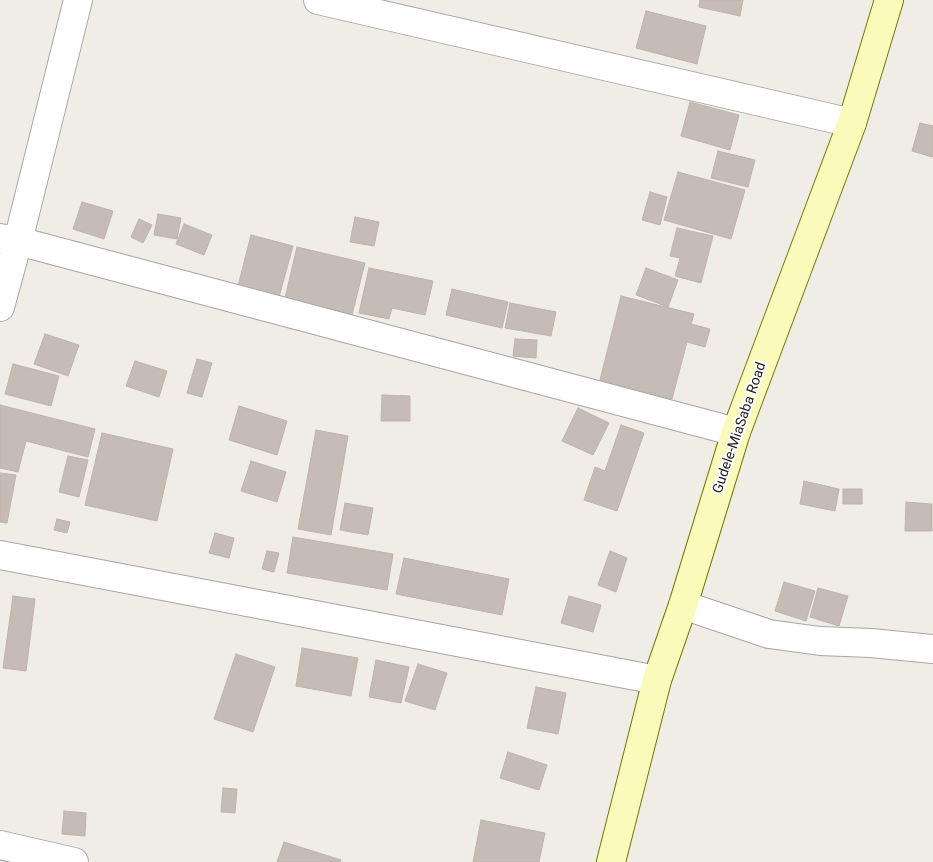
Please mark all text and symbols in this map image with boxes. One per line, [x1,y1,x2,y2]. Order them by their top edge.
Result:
street label: Gudele-MiaSaba Road [710,360,770,496]

